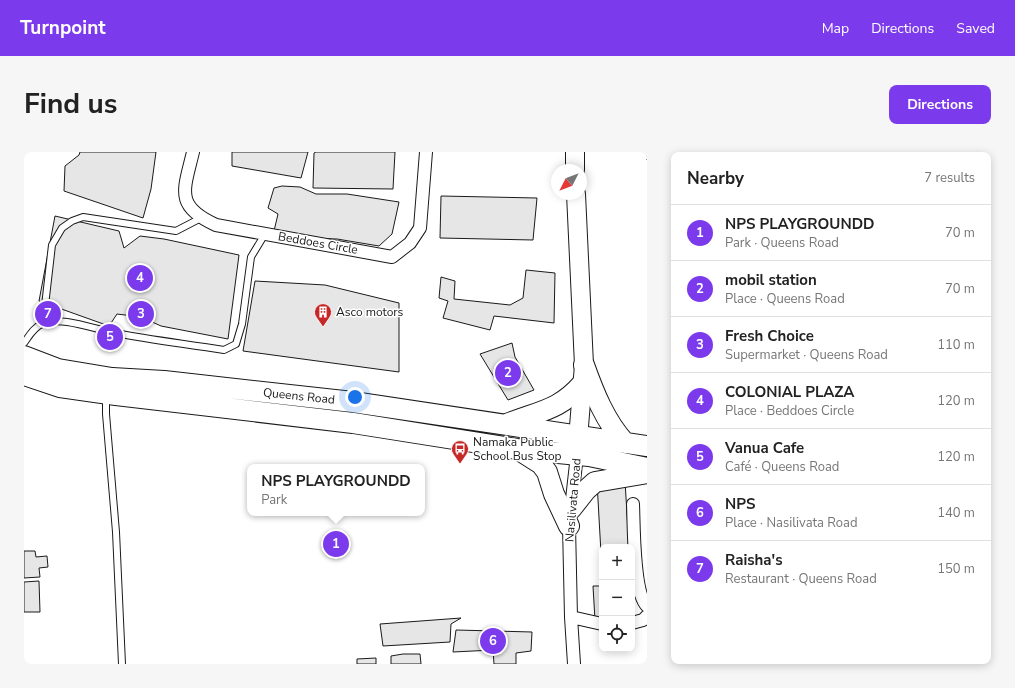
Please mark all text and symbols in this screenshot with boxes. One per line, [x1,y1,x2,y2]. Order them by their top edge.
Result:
text: Turnpoint [20,15,106,41]
text: Map [822,19,849,38]
text: Directions [871,19,934,38]
text: Saved [956,19,995,38]
text: Find us [24,85,118,123]
button: Directions [889,85,991,124]
north arrow [551,164,587,200]
text: Nearby [687,167,744,190]
text: 7 results [924,169,975,187]
text: NPS PLAYGROUNDD [725,214,875,234]
text: 1 [696,224,704,242]
text: 70 m [945,224,975,242]
street label: Beddoes Circle [277,228,359,258]
text: Park · Queens Road [725,234,839,252]
pin: 4 [127,263,153,293]
text: mobil station [725,270,817,290]
text: 2 [696,280,704,298]
text: 70 m [945,280,975,298]
text: Place · Queens Road [725,290,845,308]
pin: 7 [35,299,61,329]
pin: 3 [128,299,154,329]
building icon: Asco motors [313,302,333,327]
place label: Asco motors [336,304,404,320]
pin: 5 [97,322,123,352]
text: Fresh Choice [725,326,814,346]
text: 3 [696,336,704,354]
text: 110 m [937,336,975,354]
text: Supermarket · Queens Road [725,346,888,364]
pin: 2 [495,358,521,388]
text: COLONIAL PLAZA [725,382,854,402]
street label: Queens Road [262,384,336,408]
your location [345,387,365,407]
text: 4 [696,392,704,410]
text: 120 m [937,392,975,410]
text: Place · Beddoes Circle [725,402,854,420]
place label: Namaka Public School Bus Stop [473,434,562,464]
text: Vanua Cafe [725,438,804,458]
bus stop icon: Namaka Public School Bus Stop [450,439,470,464]
text: 5 [696,448,704,466]
text: 120 m [937,448,975,466]
street label: Nasilivata Road [561,457,585,543]
text: Café · Queens Road [725,458,839,476]
popup [247,464,425,516]
text: NPS PLAYGROUNDD [261,471,411,491]
text: Park [261,491,287,509]
text: NPS [725,494,755,514]
text: 6 [696,504,704,522]
text: 140 m [937,504,975,522]
text: Place · Nasilivata Road [725,514,858,532]
pin: 1 [323,529,349,559]
map controls [599,544,635,652]
button: + [599,544,635,580]
text: Raisha's [725,550,783,570]
text: 7 [696,560,704,578]
text: 150 m [937,560,975,578]
text: Restaurant · Queens Road [725,570,877,588]
button: − [599,580,635,616]
button: locate [599,616,635,652]
pin: 6 [480,626,506,656]

